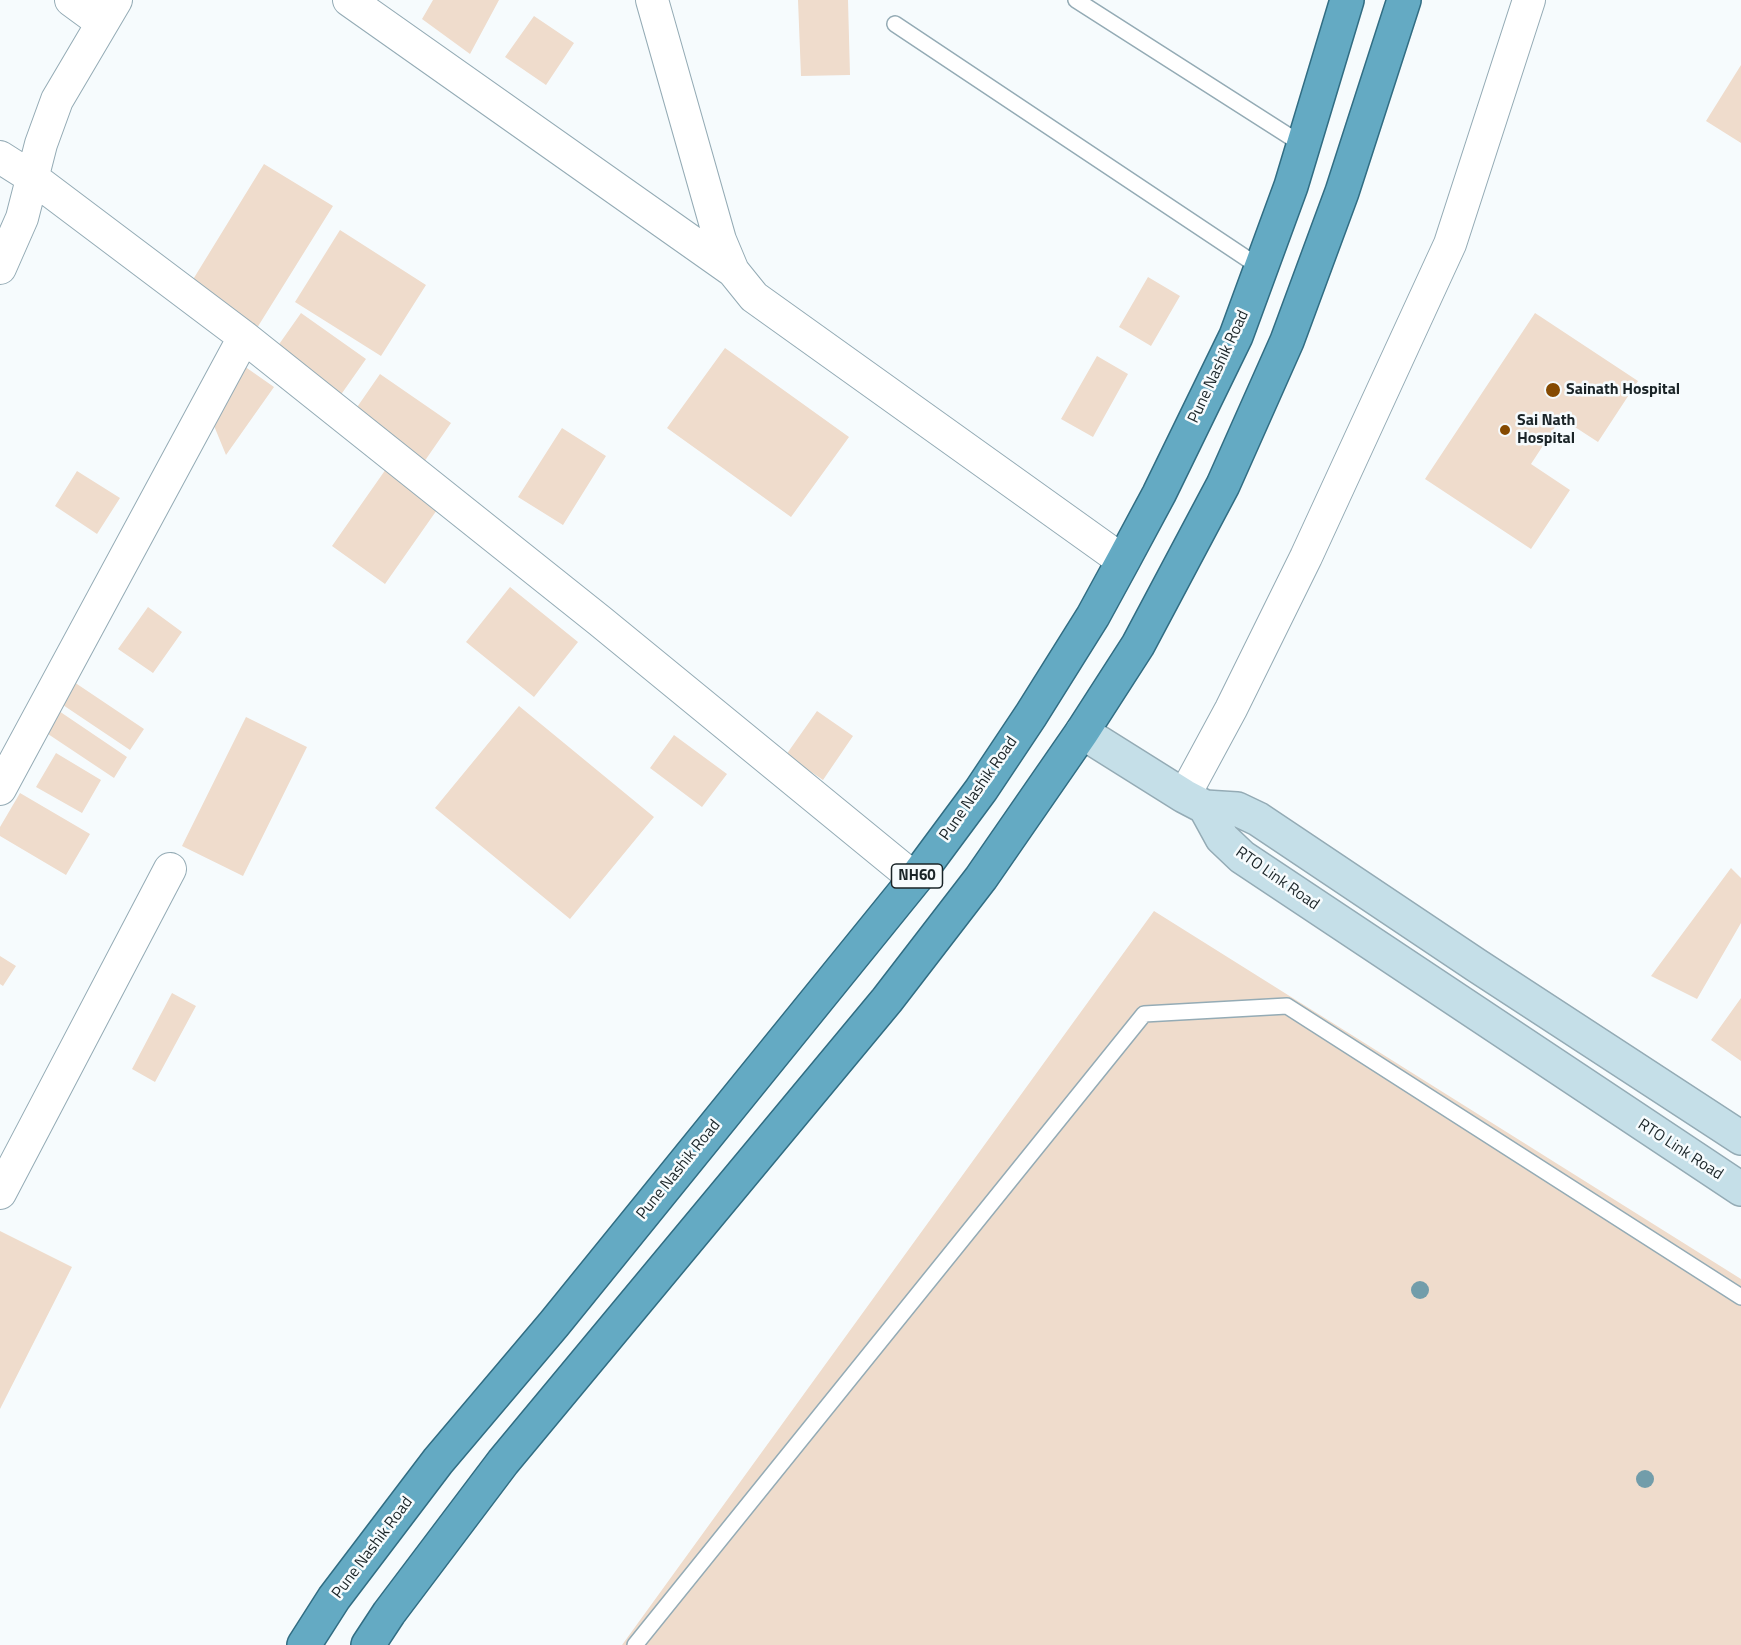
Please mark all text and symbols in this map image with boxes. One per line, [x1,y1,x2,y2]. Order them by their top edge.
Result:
street label: Pune Nashik Road [1184,307,1254,427]
place label: Sainath Hospital [1566,380,1680,400]
marker: Sainath Hospital [1544,381,1562,399]
place label: Sai Nath Hospital [1517,411,1575,449]
marker: Sai Nath Hospital [1498,423,1512,437]
street label: Pune Nashik Road [936,733,1022,845]
street label: RTO Link Road [1232,843,1322,915]
road number: NH60 [892,864,942,888]
street label: RTO Link Road [1634,1115,1726,1185]
street label: Pune Nashik Road [633,1116,725,1224]
street label: Pune Nashik Road [329,1493,417,1603]

